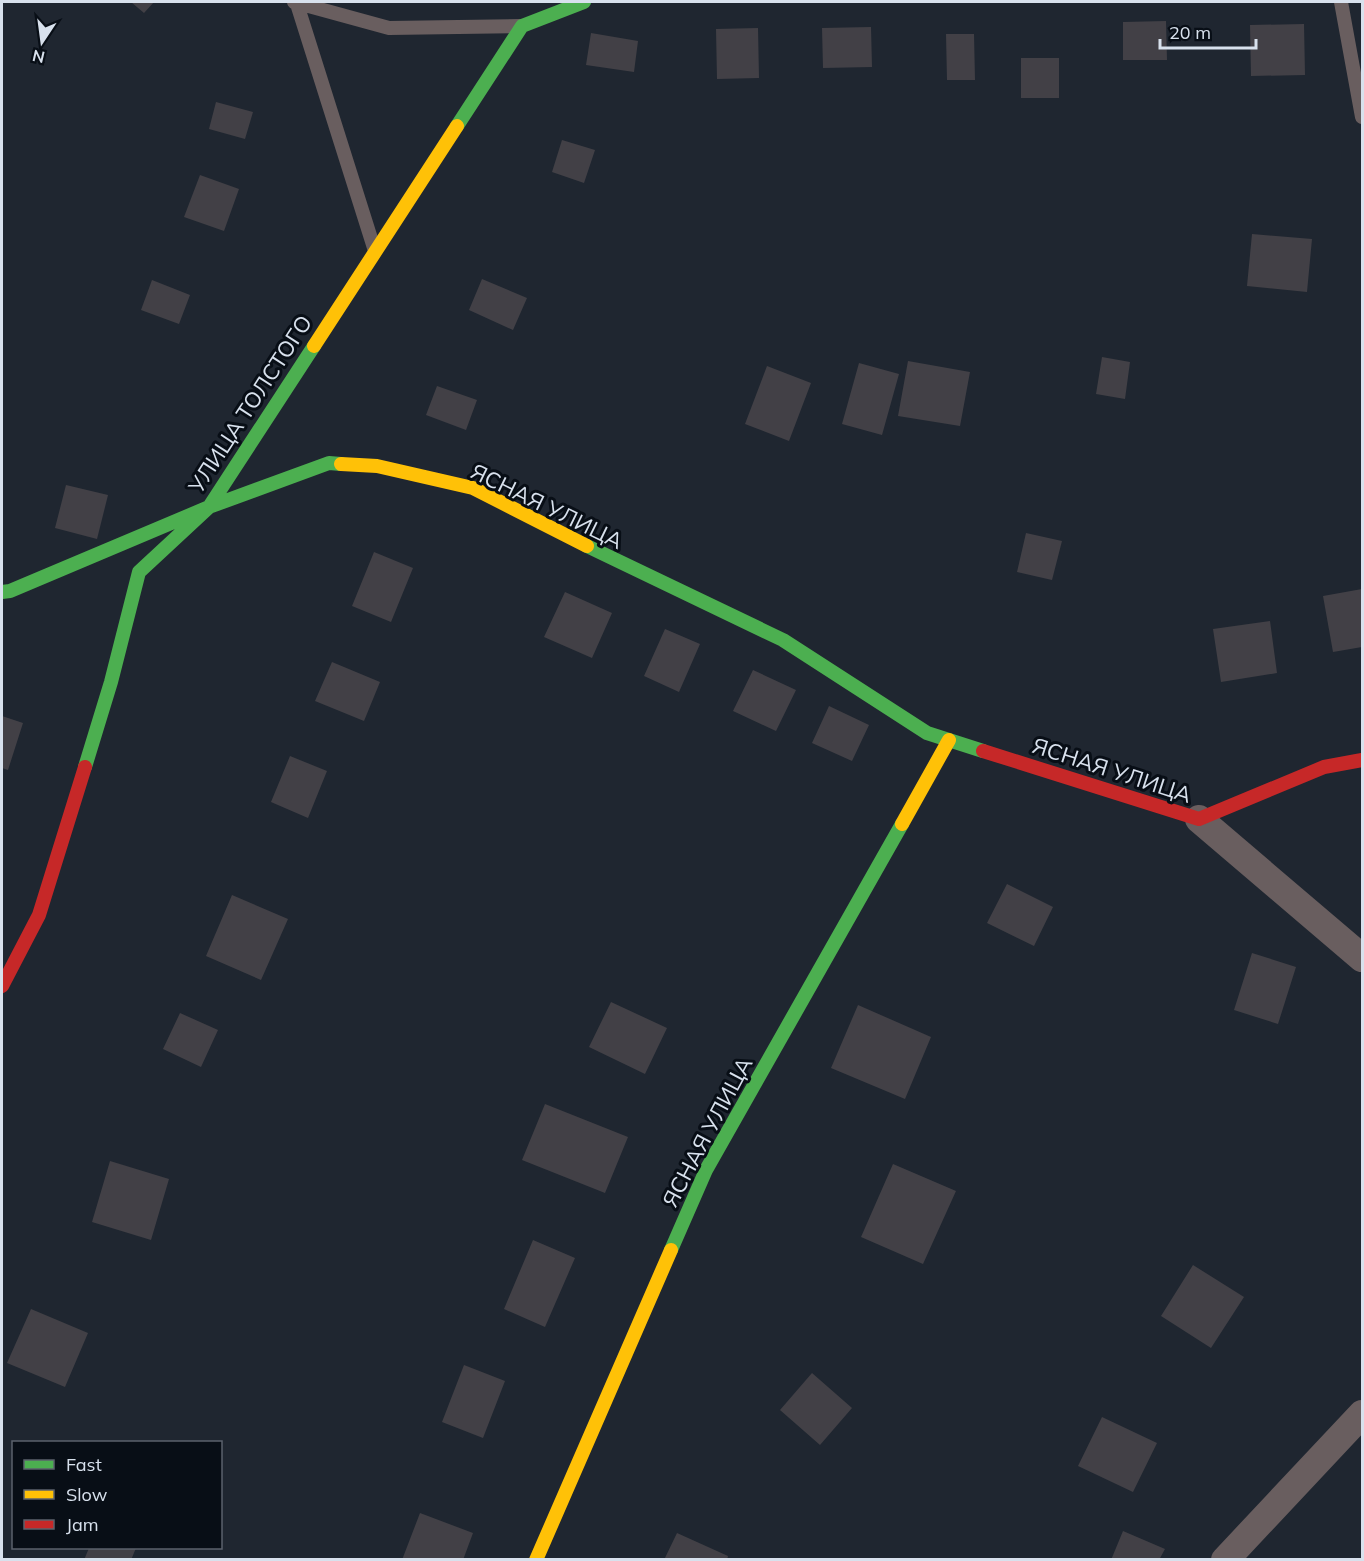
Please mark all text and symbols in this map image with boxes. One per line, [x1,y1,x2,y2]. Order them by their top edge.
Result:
north arrow [12,12,72,72]
scale bar [1160,12,1256,50]
text: 20 m [1169,21,1211,44]
text: N [30,46,47,68]
street label: УЛИЦА ТОЛСТОГО [181,310,318,499]
street label: ЯСНАЯ УЛИЦА [466,457,628,555]
street label: ЯСНАЯ УЛИЦА [1029,731,1195,809]
street label: ЯСНАЯ УЛИЦА [656,1052,758,1212]
legend [12,1441,222,1549]
text: Fast [66,1453,102,1476]
text: Slow [66,1483,108,1506]
text: Jam [66,1513,99,1536]

